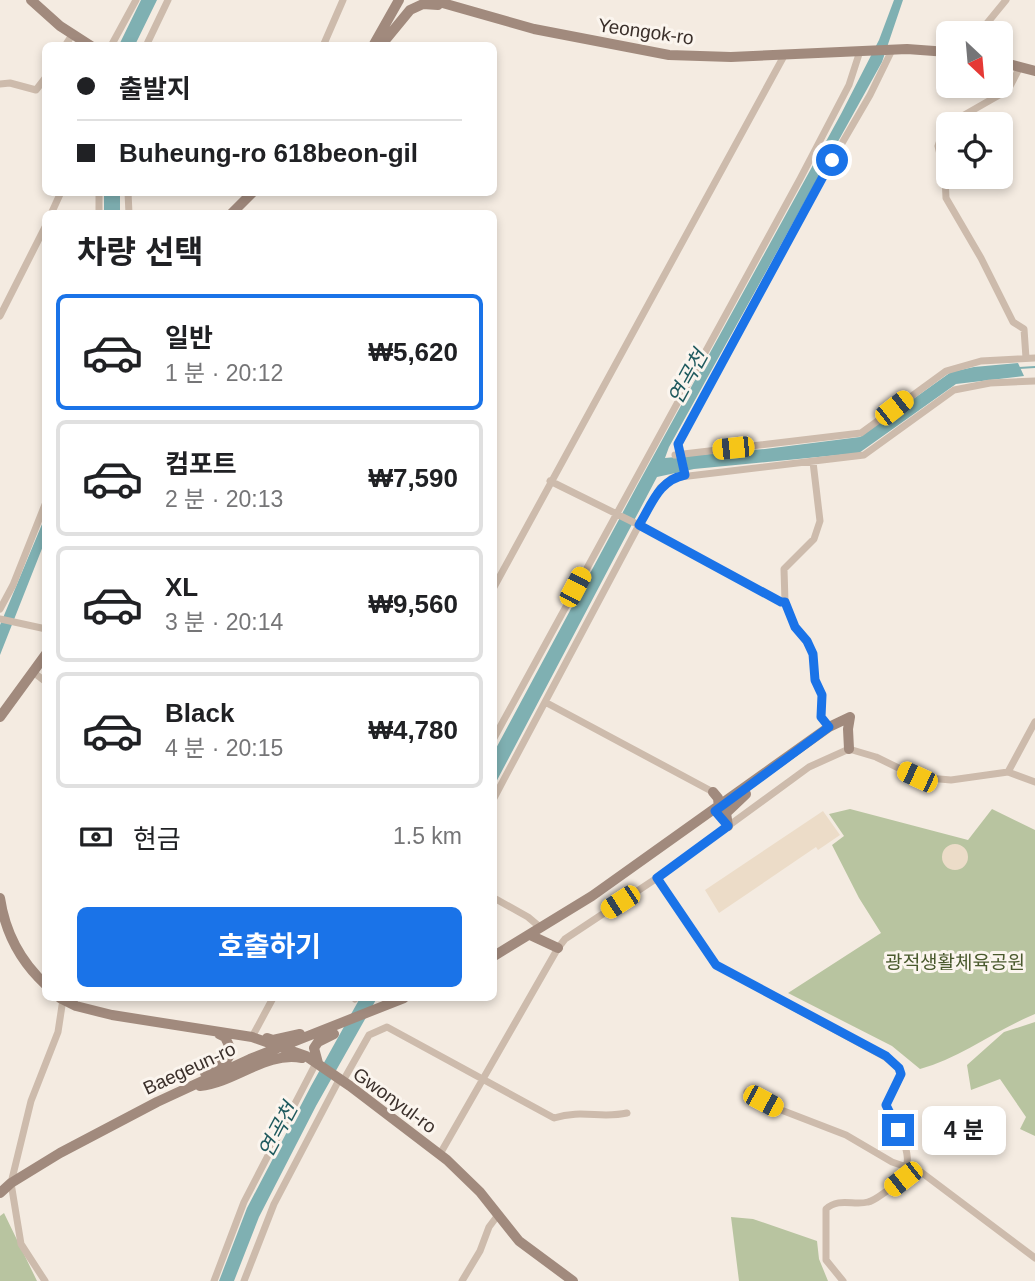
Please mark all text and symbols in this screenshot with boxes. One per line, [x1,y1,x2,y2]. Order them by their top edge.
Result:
street label: Yeongok-ro [597,14,695,49]
north arrow [936,21,1013,98]
map controls [936,21,1013,189]
text: 출발지 [119,74,191,104]
button: locate [936,112,1013,189]
text: Buheung-ro 618beon-gil [119,138,418,168]
route start [816,144,848,176]
text: 차량 선택 [77,234,204,270]
icon: car [81,321,144,384]
text: 일반 [165,323,213,353]
text: ₩5,620 [368,337,458,367]
water label: 연곡천 [663,343,713,408]
text: 1 분 · 20:12 [165,360,283,386]
car [871,387,918,429]
car [712,435,755,461]
icon: car [81,447,144,510]
text: 컴포트 [165,449,237,479]
text: ₩7,590 [368,463,458,493]
text: 2 분 · 20:13 [165,486,283,512]
car [556,564,595,610]
text: XL [165,572,198,602]
icon: car [81,573,144,636]
text: ₩9,560 [368,589,458,619]
text: 3 분 · 20:14 [165,609,283,635]
text: Black [165,698,234,728]
icon: car [81,699,144,762]
text: ₩4,780 [368,715,458,745]
text: 4 분 · 20:15 [165,735,283,761]
car [894,759,941,795]
icon: cash [77,818,115,856]
text: 1.5 km [393,823,462,849]
text: 현금 [133,824,181,854]
car [597,882,644,922]
button: 호출하기 [77,907,462,987]
park label: 광적생활체육공원 [885,952,1025,973]
street label: Baegeun-ro [140,1038,239,1099]
street label: Gwonyul-ro [349,1063,440,1137]
car [740,1082,787,1120]
water label: 연곡천 [254,1096,303,1161]
callout: 4 분 [922,1106,1006,1154]
route end [882,1114,914,1146]
text: 4 분 [944,1117,984,1143]
car [880,1158,927,1200]

